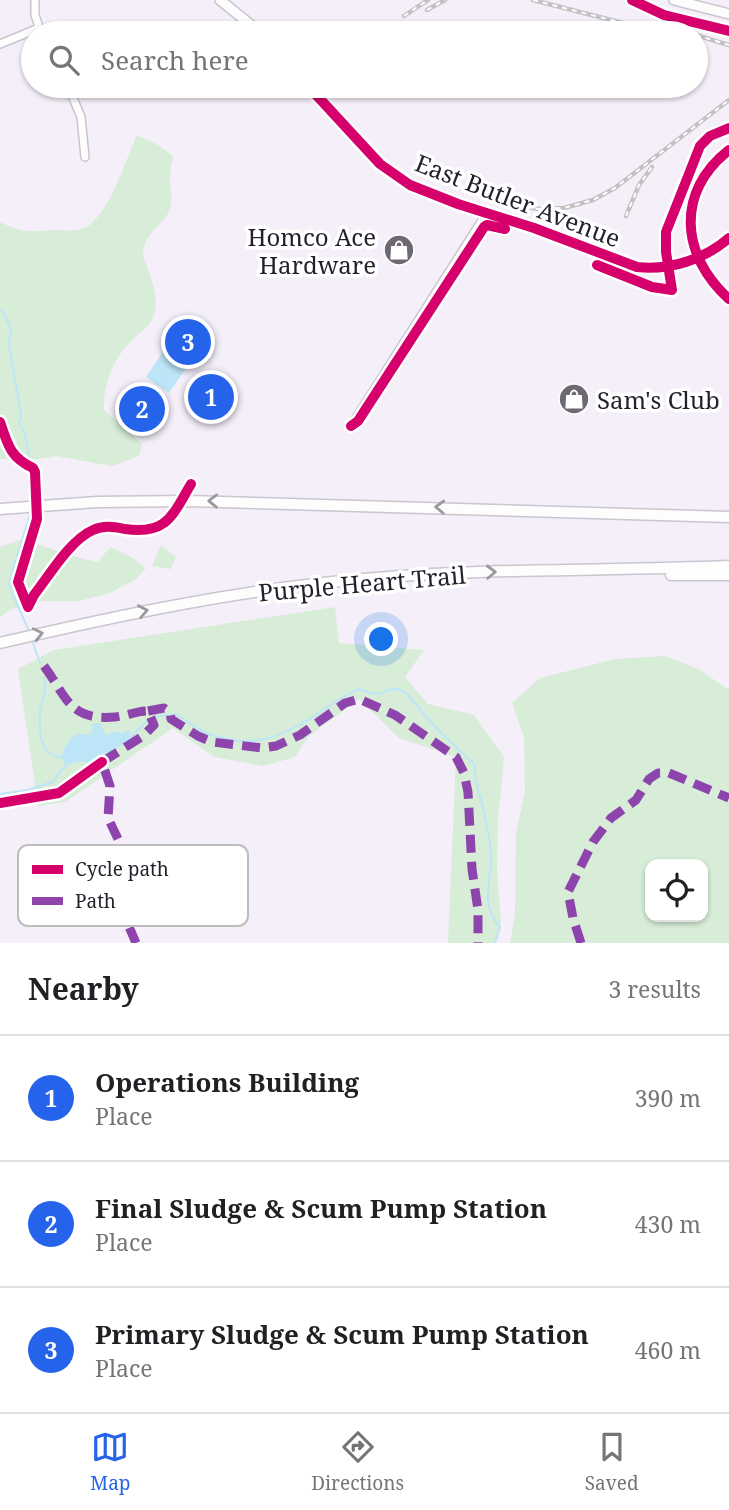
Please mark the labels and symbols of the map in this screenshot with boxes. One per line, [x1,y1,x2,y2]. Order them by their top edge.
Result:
street label: East Butler Avenue [411,146,625,254]
place label: Homco Ace Hardware [247,220,376,281]
shop icon: Homco Ace Hardware [382,233,416,267]
pin: 3 [165,316,211,368]
pin: 1 [188,371,234,423]
shop icon: Sam's Club [557,382,591,416]
pin: 2 [119,383,165,435]
place label: Sam's Club [597,383,720,416]
one-way arrow [207,494,218,509]
one-way arrow [435,500,446,515]
street label: Purple Heart Trail [257,557,468,608]
one-way arrow [486,564,497,580]
one-way arrow [137,604,149,619]
your location [364,622,398,656]
one-way arrow [32,628,44,642]
legend [18,845,248,926]
text: Cycle path [75,856,169,882]
text: Path [75,888,116,914]

